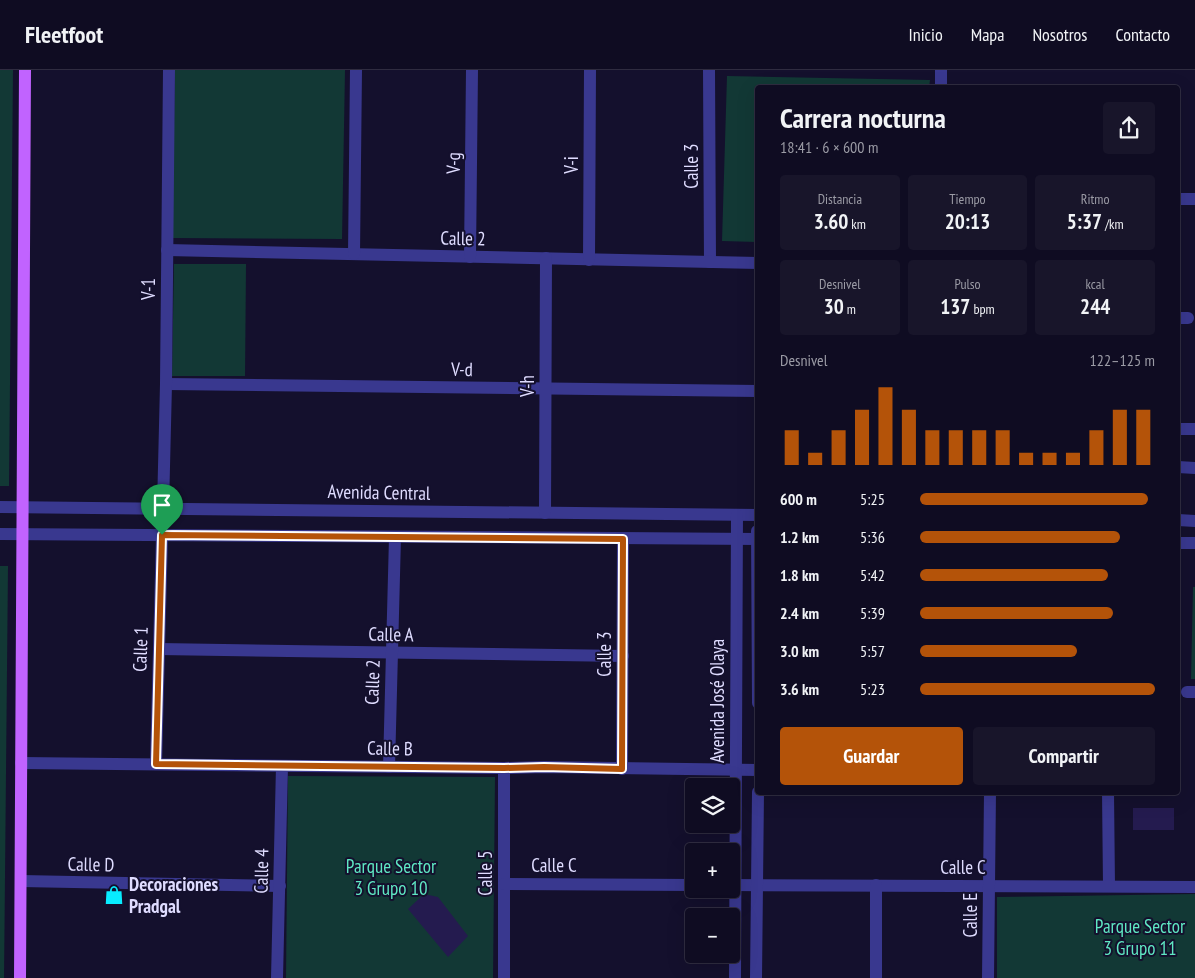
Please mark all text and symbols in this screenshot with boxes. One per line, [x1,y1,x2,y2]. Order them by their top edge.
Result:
text: Fleetfoot [25,19,103,50]
text: Inicio [909,23,943,46]
text: Mapa [971,23,1004,46]
text: Nosotros [1032,23,1087,46]
text: Contacto [1115,23,1170,46]
text: Carrera nocturna [780,99,946,136]
button: share [1103,102,1155,154]
text: 18:41 · 6 × 600 m [780,137,878,157]
street label: Calle 3 [679,143,703,189]
street label: V-g [441,152,465,175]
street label: V-i [559,156,583,175]
text: Distancia [818,190,862,208]
text: Tiempo [949,190,986,208]
text: Ritmo [1081,190,1110,208]
text: 3.60 [814,208,848,235]
text: 20:13 [945,208,990,235]
text: 5:37 [1067,208,1102,235]
text: km [848,215,866,233]
text: /km [1102,215,1124,233]
street label: Calle 2 [440,226,486,250]
text: Desnivel [819,275,861,293]
text: Pulso [954,275,981,293]
text: kcal [1086,275,1105,293]
street label: V-1 [136,278,160,301]
text: 30 [824,293,844,320]
text: 137 [940,293,970,320]
text: 244 [1080,293,1110,320]
text: m [844,300,856,318]
text: bpm [970,300,995,318]
text: Desnivel [780,350,827,370]
text: 122–125 m [1090,350,1155,370]
street label: V-d [450,357,473,381]
street label: V-h [515,375,539,398]
street label: Avenida Central [327,479,431,505]
pin [141,484,183,535]
text: 600 m [780,489,817,509]
text: 5:25 [860,489,885,509]
icon: arrive [148,491,176,519]
text: 1.2 km [780,527,819,547]
text: 5:36 [860,527,885,547]
text: 1.8 km [780,565,819,585]
text: 5:42 [860,565,885,585]
text: 2.4 km [780,603,819,623]
text: 5:39 [860,603,885,623]
street label: Calle A [368,622,414,646]
street label: Calle 1 [127,626,153,672]
street label: Calle 3 [592,631,616,677]
street label: Avenida José Olaya [705,639,729,763]
text: 3.0 km [780,641,819,661]
text: 5:57 [860,641,885,661]
street label: Calle 2 [359,659,385,705]
text: 3.6 km [780,679,819,699]
text: 5:23 [860,679,885,699]
button: Guardar [780,727,963,785]
button: Compartir [973,727,1155,785]
street label: Calle B [367,736,413,760]
map controls [685,778,740,963]
button: layers [685,778,740,833]
button: + [685,843,740,898]
street label: Calle 4 [249,848,273,894]
street label: Calle 5 [473,850,497,896]
street label: Calle D [67,852,115,876]
street label: Calle C [531,853,577,877]
park label: Parque Sector 3 Grupo 10 [346,854,437,900]
street label: Calle C [940,855,986,879]
place label: Decoraciones Pradgal [129,872,219,918]
shop icon: Decoraciones Pradgal [103,884,125,906]
street label: Calle E [958,893,982,937]
button: − [685,908,740,963]
park label: Parque Sector 3 Grupo 11 [1095,914,1186,960]

